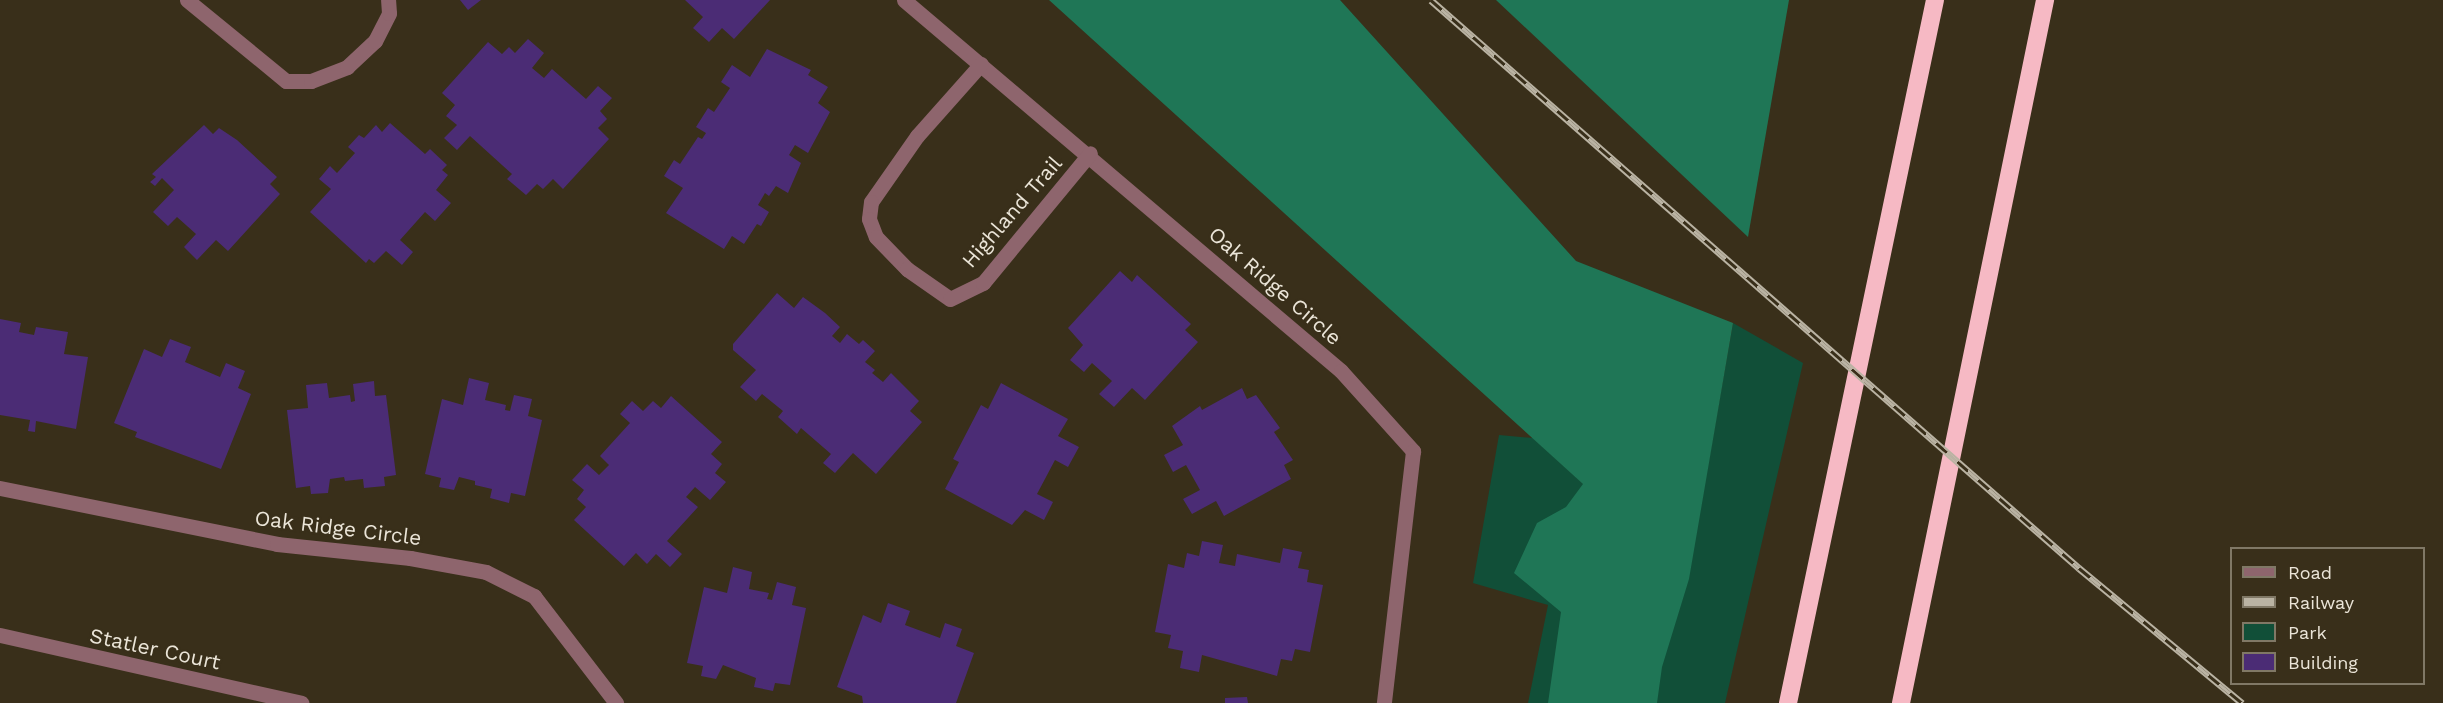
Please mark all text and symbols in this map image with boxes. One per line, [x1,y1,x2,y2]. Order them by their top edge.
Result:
street label: Highland Trail [956,151,1068,273]
street label: Oak Ridge Circle [1203,221,1347,351]
street label: Oak Ridge Circle [253,505,423,551]
legend [2230,547,2425,685]
text: Road [2288,562,2332,583]
text: Railway [2288,592,2354,613]
text: Park [2288,622,2327,643]
street label: Statler Court [87,623,223,675]
text: Building [2288,652,2358,673]

